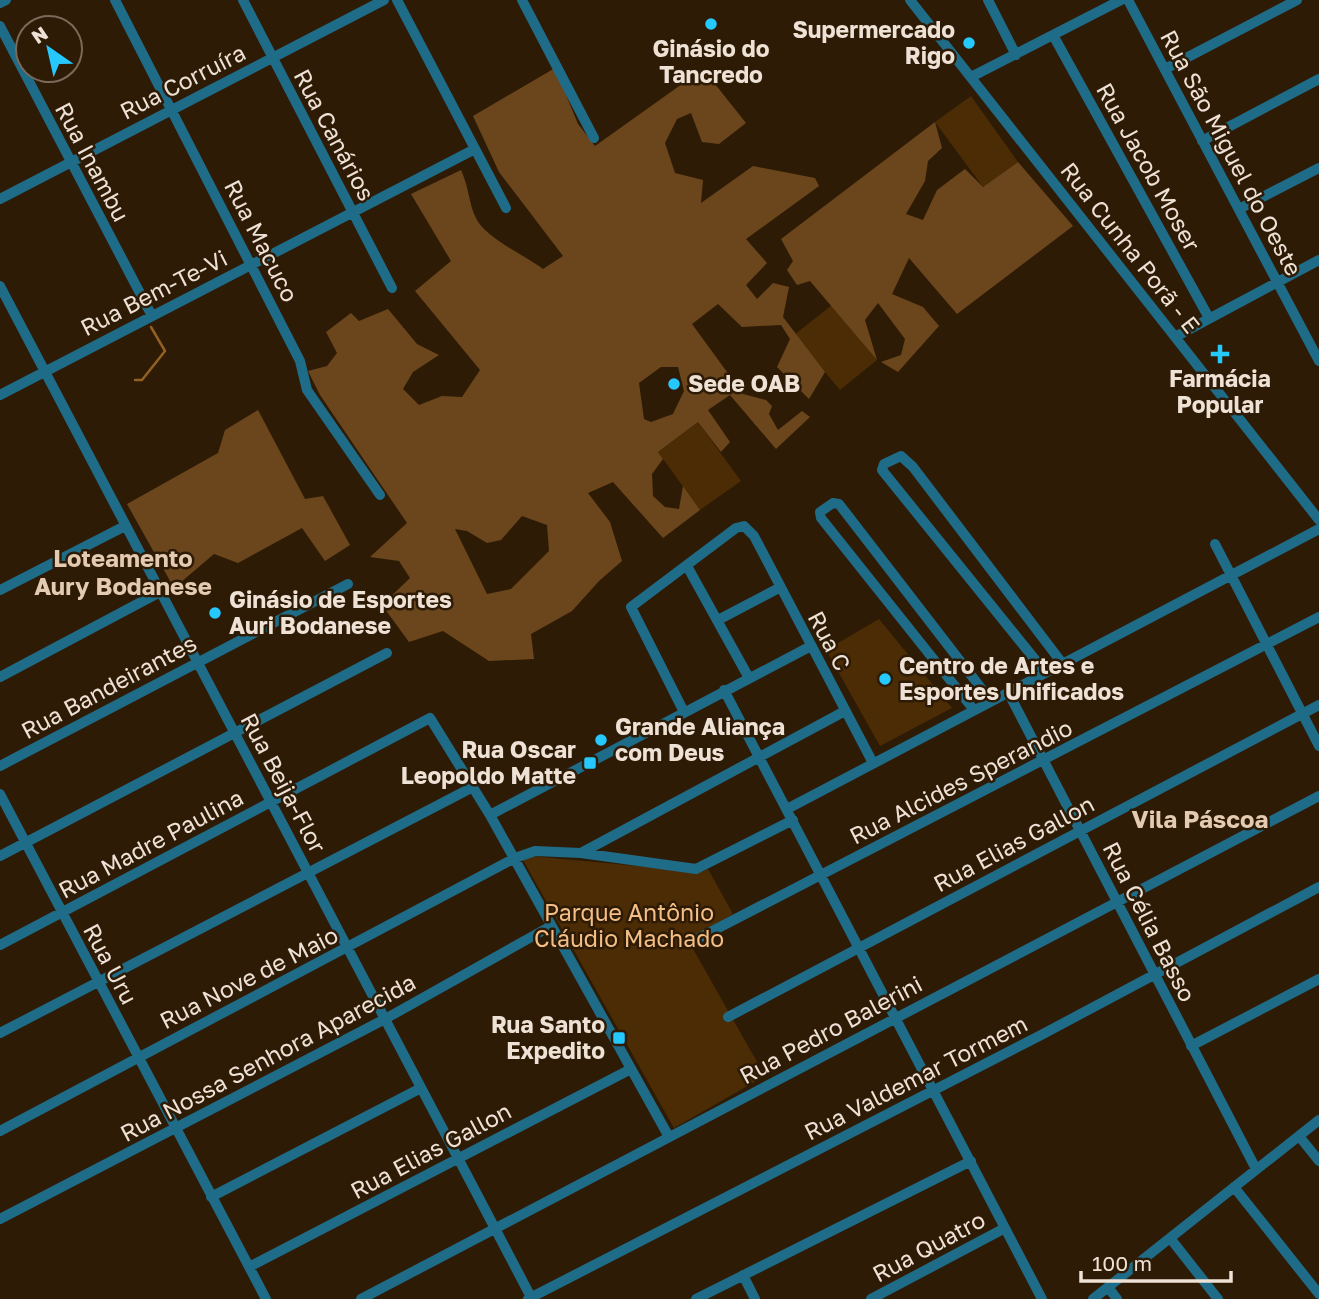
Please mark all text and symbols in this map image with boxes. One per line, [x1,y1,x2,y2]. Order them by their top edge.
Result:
north arrow [14,14,84,84]
place label: Supermercado Rigo [792,15,955,69]
marker: Ginásio do Tancredo [703,16,719,32]
text: N [27,21,52,48]
street label: Rua São Miguel do Oeste [1155,25,1309,280]
place label: Ginásio do Tancredo [652,34,770,88]
marker: Supermercado Rigo [961,35,977,51]
street label: Rua Corruíra [115,38,250,125]
street label: Rua Canários [289,64,381,205]
street label: Rua Jacob Moser [1091,78,1207,255]
street label: Rua Inambu [50,97,136,226]
street label: Rua Cunha Porã - E [1055,156,1206,338]
street label: Rua Macuco [219,175,305,306]
street label: Rua Bem-Te-Vi [76,243,232,341]
marker: Farmácia Popular [1212,346,1228,362]
place label: Farmácia Popular [1169,364,1271,418]
place label: Sede OAB [688,369,800,397]
marker: Sede OAB [666,376,682,392]
district label: Loteamento Aury Bodanese [34,543,212,600]
place label: Ginásio de Esportes Auri Bodanese [229,585,452,639]
marker: Ginásio de Esportes Auri Bodanese [207,605,223,621]
street label: Rua C [803,606,857,675]
street label: Rua Bandeirantes [16,628,201,744]
place label: Centro de Artes e Esportes Unificados [899,651,1124,705]
marker: Centro de Artes e Esportes Unificados [877,671,893,687]
street label: Rua Beija-Flor [235,708,332,857]
place label: Grande Aliança com Deus [615,712,785,766]
street label: Rua Alcides Sperandio [844,713,1077,849]
marker: Grande Aliança com Deus [593,732,609,748]
place label: Rua Oscar Leopoldo Matte [401,735,576,789]
marker: Rua Oscar Leopoldo Matte [582,755,598,771]
street label: Rua Madre Paulina [53,783,248,904]
street label: Rua Elias Gallon [928,789,1099,897]
district label: Vila Páscoa [1132,804,1268,833]
street label: Rua Célia Basso [1098,837,1202,1006]
park label: Parque Antônio Cláudio Machado [534,898,724,952]
street label: Rua Uru [78,918,144,1009]
street label: Rua Nove de Maio [155,920,342,1034]
street label: Rua Nossa Senhora Aparecida [115,967,420,1147]
street label: Rua Pedro Balerini [734,969,927,1089]
street label: Rua Valdemar Tormem [799,1009,1032,1146]
place label: Rua Santo Expedito [491,1010,605,1064]
marker: Rua Santo Expedito [611,1030,627,1046]
street label: Rua Elias Gallon [345,1096,516,1204]
street label: Rua Quatro [868,1205,990,1287]
scale bar [1081,1240,1232,1284]
text: 100 m [1092,1250,1152,1276]

